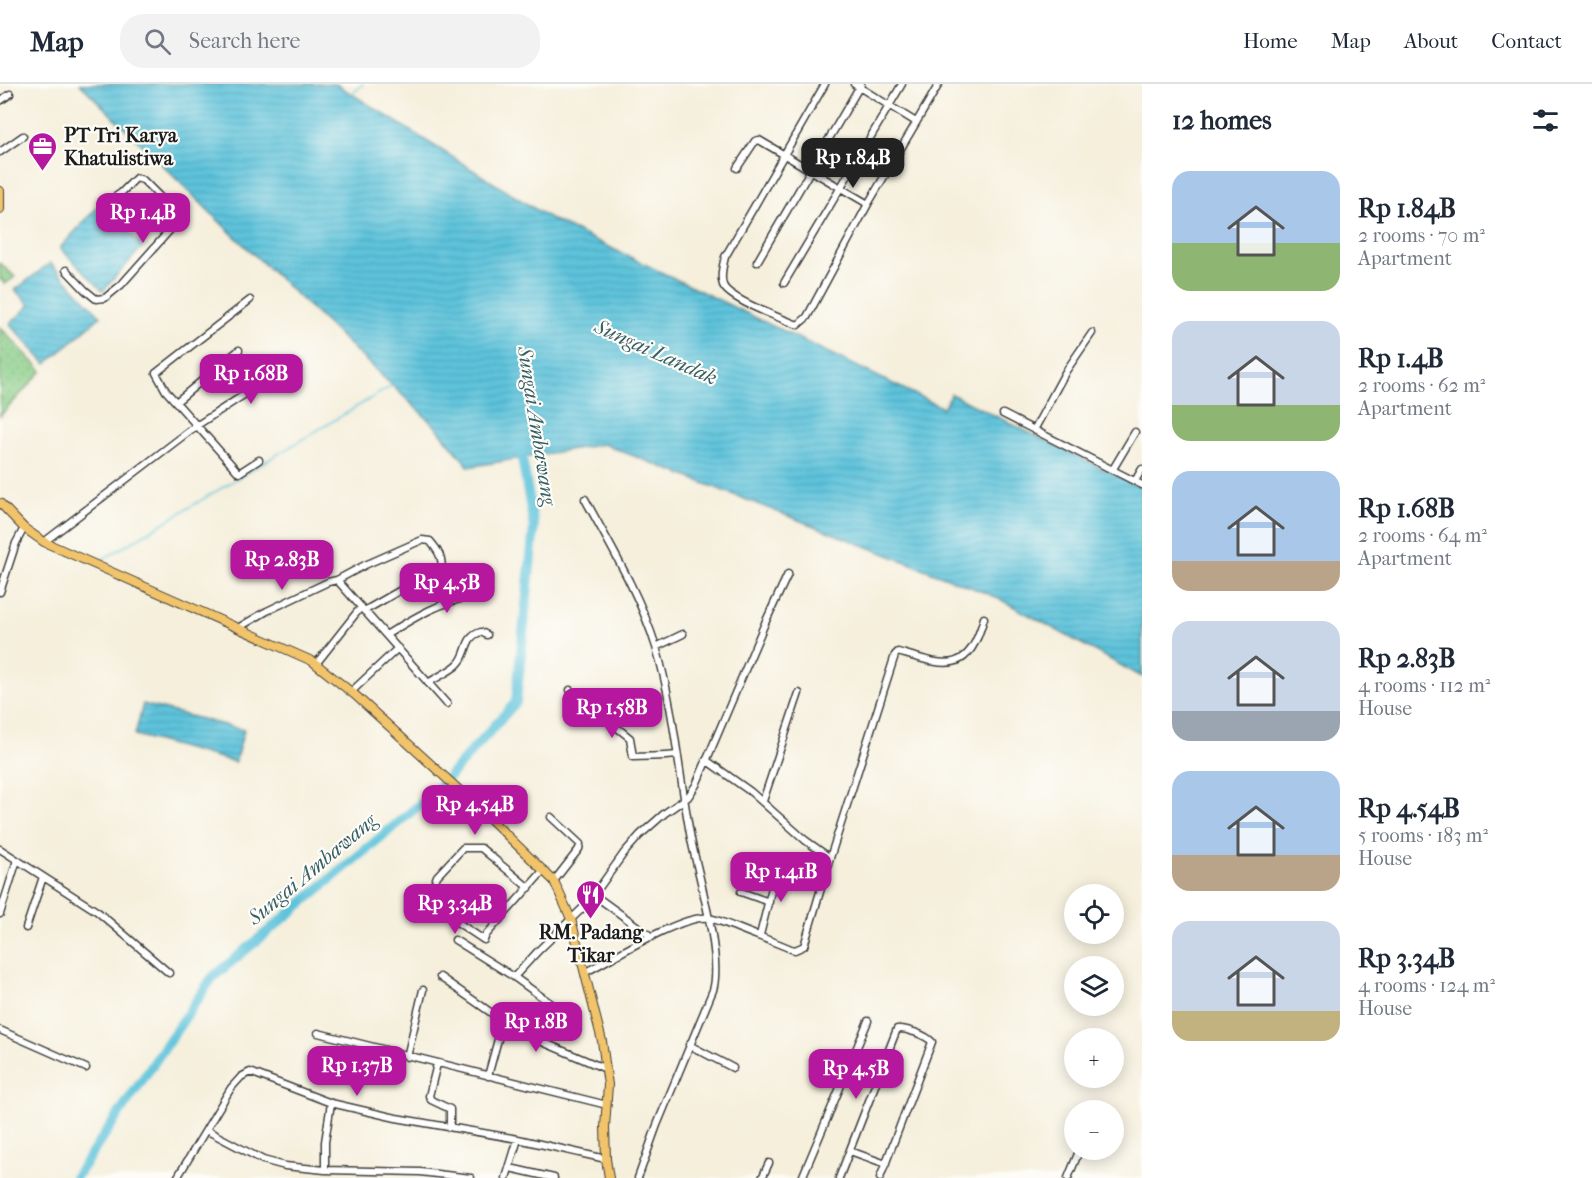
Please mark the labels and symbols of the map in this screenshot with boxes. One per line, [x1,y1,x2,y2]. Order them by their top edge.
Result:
place label: PT Tri Karya Khatulistiwa [64,124,178,170]
office icon: PT Tri Karya Khatulistiwa [27,130,59,172]
pin: Rp 1.84B [791,138,915,189]
pin: Rp 1.4B [88,193,198,244]
water label: Sungai Landak [590,314,721,390]
water label: Sungai Ambawang [512,344,562,508]
pin: Rp 1.68B [189,354,313,405]
pin: Rp 2.83B [220,540,344,591]
pin: Rp 4.5B [392,563,502,614]
pin: Rp 1.58B [550,688,674,739]
pin: Rp 4.54B [413,785,537,836]
water label: Sungai Ambawang [242,808,382,931]
pin: Rp 1.41B [719,852,843,903]
restaurant icon: RM. Padang Tikar [575,878,607,920]
pin: Rp 3.34B [393,884,517,935]
place label: RM. Padang Tikar [539,921,645,967]
pin: Rp 1.8B [481,1002,591,1053]
pin: Rp 1.37B [295,1046,419,1097]
pin: Rp 4.5B [801,1049,911,1100]

